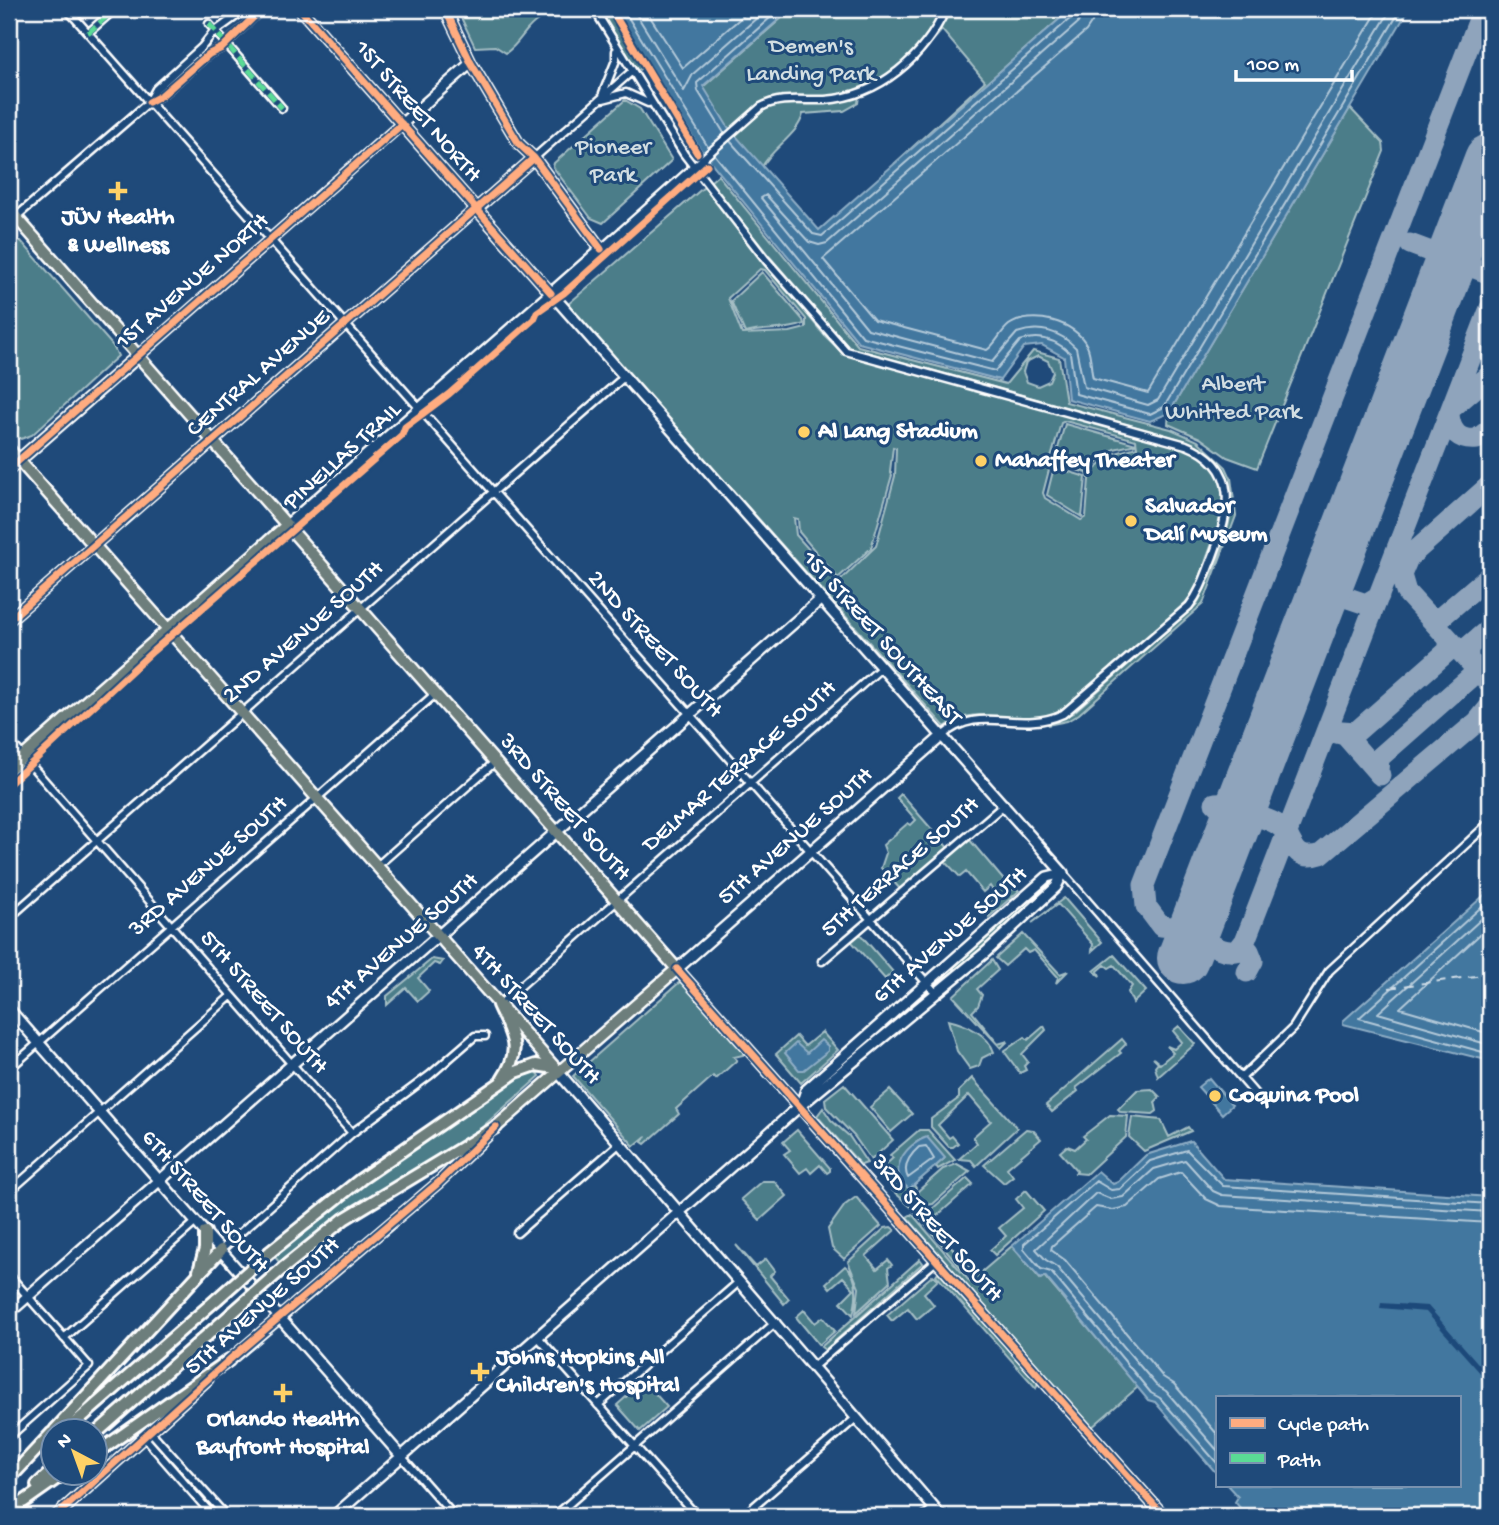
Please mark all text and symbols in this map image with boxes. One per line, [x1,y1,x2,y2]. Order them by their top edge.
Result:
park label: Demen's Landing Park [746,33,878,90]
street label: 1ST STREET NORTH [347,34,487,189]
scale bar [1236,38,1352,82]
text: 100 m [1246,54,1299,79]
park label: Pioneer Park [574,134,653,191]
marker: JÜV Health & Wellness [108,181,128,201]
place label: JÜV Health & Wellness [61,204,175,261]
street label: 1ST AVENUE NORTH [110,207,276,357]
street label: CENTRAL AVENUE [181,303,338,444]
park label: Albert Whitted Park [1165,371,1303,428]
street label: PINELLAS TRAIL [277,396,409,518]
place label: Al Lang Stadium [817,418,978,447]
marker: Al Lang Stadium [796,424,812,440]
place label: Mahaffey Theater [995,447,1177,476]
marker: Mahaffey Theater [973,453,989,469]
place label: Salvador Dalí Museum [1143,493,1268,550]
marker: Salvador Dalí Museum [1123,513,1139,529]
street label: 1ST STREET SOUTHEAST [794,545,968,734]
street label: 2ND AVENUE SOUTH [218,555,391,711]
street label: 2ND STREET SOUTH [580,565,728,725]
street label: DELMAR TERRACE SOUTH [635,675,843,861]
street label: 3RD STREET SOUTH [491,727,636,888]
street label: 5TH AVENUE SOUTH [712,761,880,912]
street label: 3RD AVENUE SOUTH [123,790,295,945]
street label: 5TH TERRACE SOUTH [816,791,986,945]
street label: 6TH AVENUE SOUTH [868,861,1035,1011]
street label: 4TH AVENUE SOUTH [319,867,485,1017]
street label: 5TH STREET SOUTH [193,925,334,1081]
street label: 4TH STREET SOUTH [464,938,606,1092]
place label: Coquina Pool [1229,1082,1359,1111]
marker: Coquina Pool [1207,1088,1223,1104]
street label: 6TH STREET SOUTH [134,1124,274,1280]
street label: 3RD STREET SOUTH [863,1148,1008,1309]
street label: 5TH AVENUE SOUTH [179,1231,347,1382]
place label: Johns Hopkins All Children's Hospital [495,1344,680,1401]
marker: Johns Hopkins All Children's Hospital [470,1362,490,1382]
marker: Orlando Health Bayfront Hospital [273,1383,293,1403]
legend [1216,1396,1460,1486]
place label: Orlando Health Bayfront Hospital [195,1406,370,1463]
text: Cycle path [1278,1414,1369,1439]
north arrow [38,1416,108,1486]
text: N [53,1429,77,1455]
text: Path [1277,1450,1321,1475]

